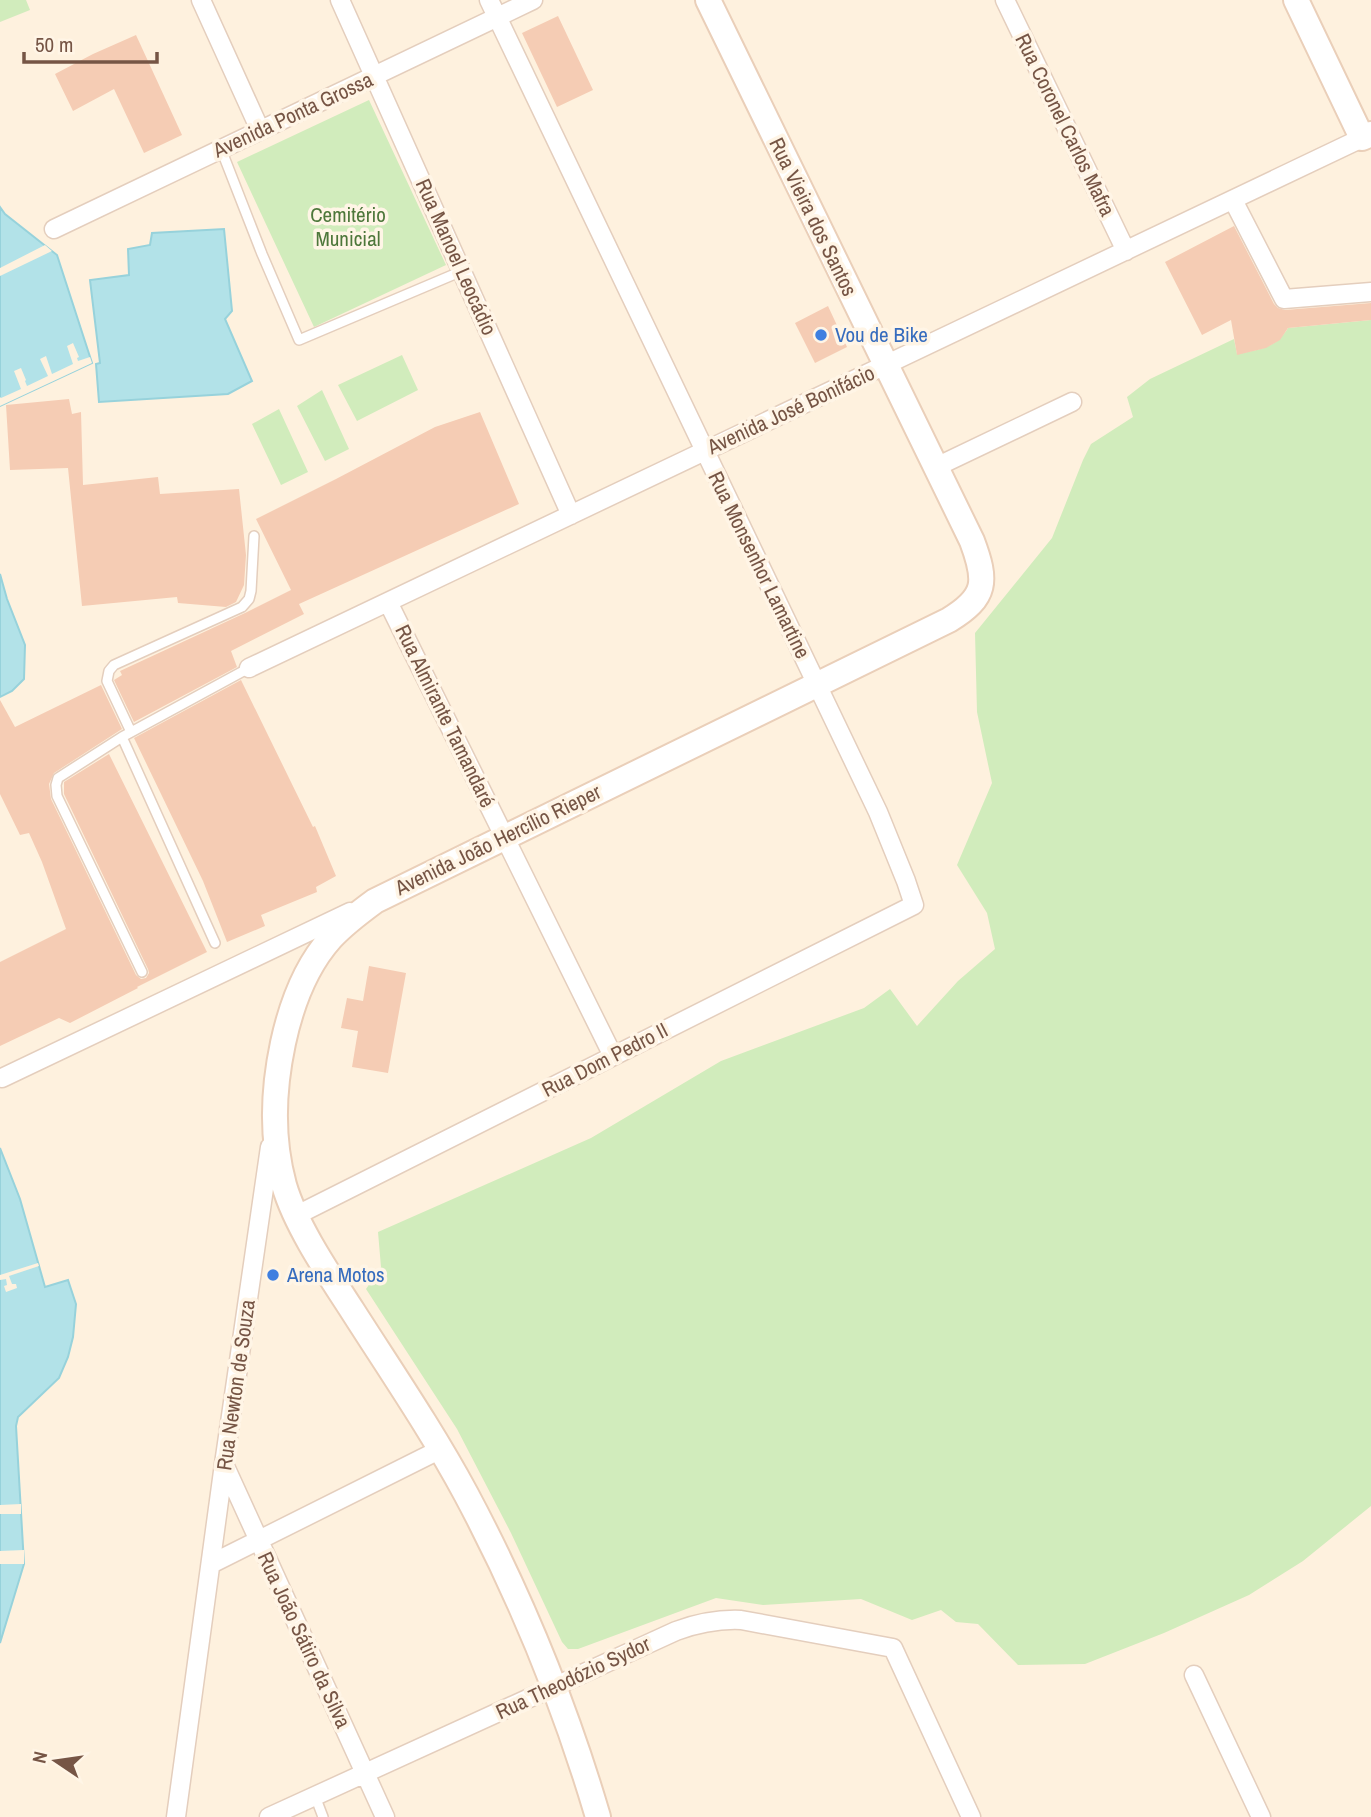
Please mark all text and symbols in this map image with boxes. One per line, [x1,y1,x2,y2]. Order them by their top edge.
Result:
scale bar [24,21,158,65]
street label: Rua Coronel Carlos Mafra [1009,29,1123,221]
text: 50 m [35,30,73,59]
street label: Avenida Ponta Grossa [207,65,378,165]
street label: Rua Vieira dos Santos [763,133,864,301]
street label: Rua Manoel Leocádio [409,174,504,340]
park label: Cemitério Municial [310,200,386,253]
place label: Vou de Bike [835,320,928,349]
marker: Vou de Bike [813,327,829,343]
street label: Avenida José Bonifácio [701,358,879,461]
street label: Rua Monsenhor Lamartine [702,466,817,663]
street label: Rua Almirante Tamandaré [389,620,502,812]
street label: Avenida João Hercílio Rieper [389,777,606,902]
street label: Rua Dom Pedro II [537,1015,673,1104]
place label: Arena Motos [286,1260,385,1289]
marker: Arena Motos [265,1267,281,1283]
street label: Rua Newton de Souza [209,1297,262,1472]
street label: Rua João Sátiro da Silva [251,1547,358,1733]
street label: Rua Theodózio Sydor [491,1629,655,1726]
north arrow [21,1726,91,1796]
text: N [26,1749,53,1766]

